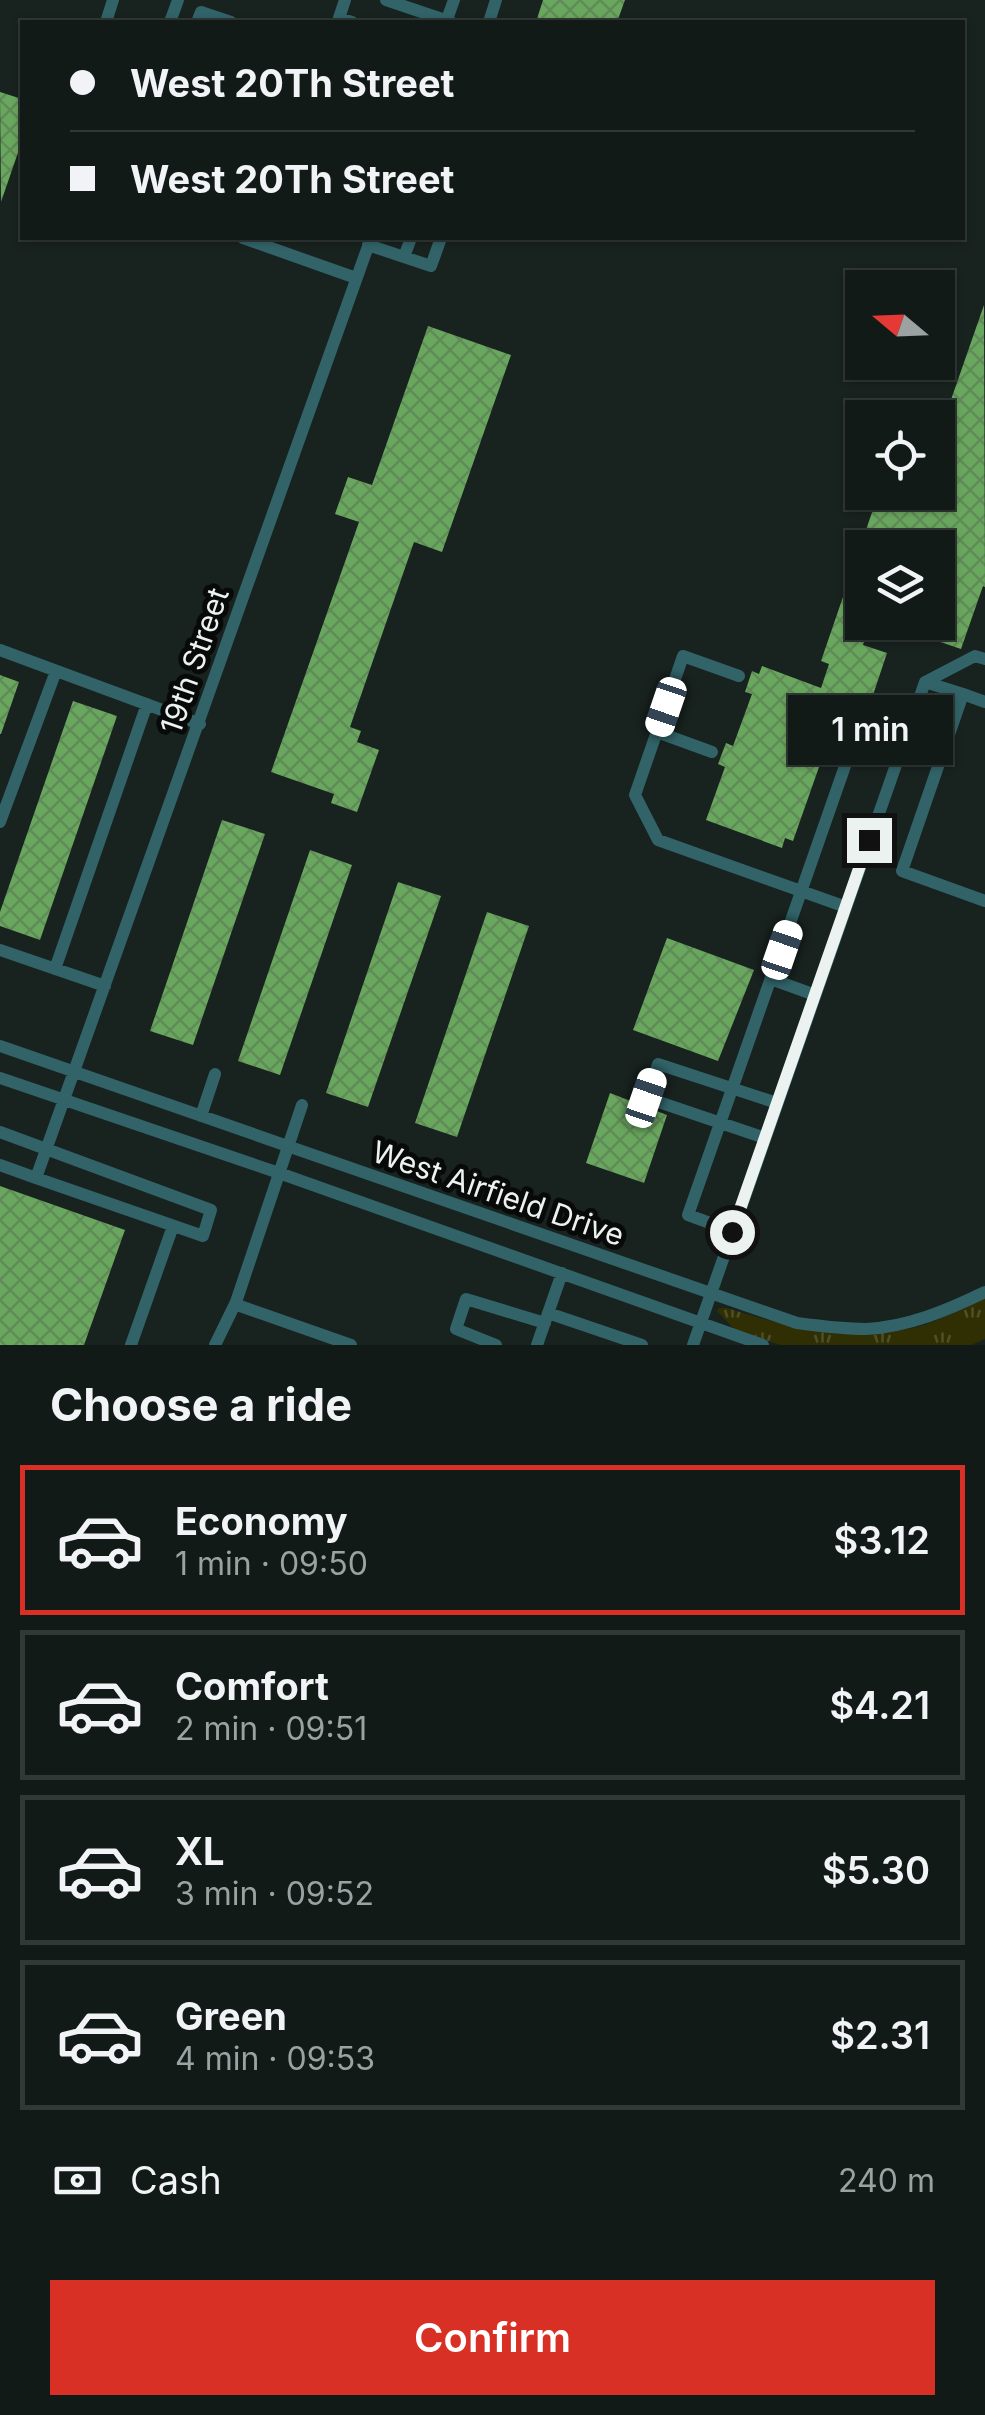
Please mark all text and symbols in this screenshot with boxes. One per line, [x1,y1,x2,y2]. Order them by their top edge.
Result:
text: West 20Th Street [130,60,454,106]
text: West 20Th Street [130,156,454,202]
north arrow [845,270,955,380]
map controls [845,270,955,640]
button: locate [845,400,955,510]
button: layers [845,530,955,640]
street label: 19th Street [152,583,236,738]
car [642,674,690,740]
callout: 1 min [786,695,952,765]
text: 1 min [831,710,910,749]
route end [847,818,892,863]
car [758,917,806,983]
car [622,1065,670,1131]
street label: West Airfield Drive [368,1133,629,1253]
route start [710,1210,755,1255]
text: Choose a ride [50,1377,352,1432]
icon: car [55,1495,145,1585]
text: Economy [175,1498,348,1544]
text: $3.12 [833,1517,930,1563]
text: 1 min · 09:50 [175,1544,368,1583]
icon: car [55,1660,145,1750]
text: Comfort [175,1663,329,1709]
text: $4.21 [829,1682,930,1728]
text: 2 min · 09:51 [175,1709,367,1748]
icon: car [55,1825,145,1915]
text: XL [175,1828,225,1874]
text: $5.30 [822,1847,930,1893]
text: 3 min · 09:52 [175,1874,374,1913]
icon: car [55,1990,145,2080]
text: Green [175,1993,287,2039]
text: $2.31 [830,2012,930,2058]
text: 4 min · 09:53 [175,2039,375,2078]
icon: cash [50,2153,105,2208]
text: Cash [130,2157,222,2203]
text: 240 m [838,2161,935,2200]
button: Confirm [50,2280,935,2395]

